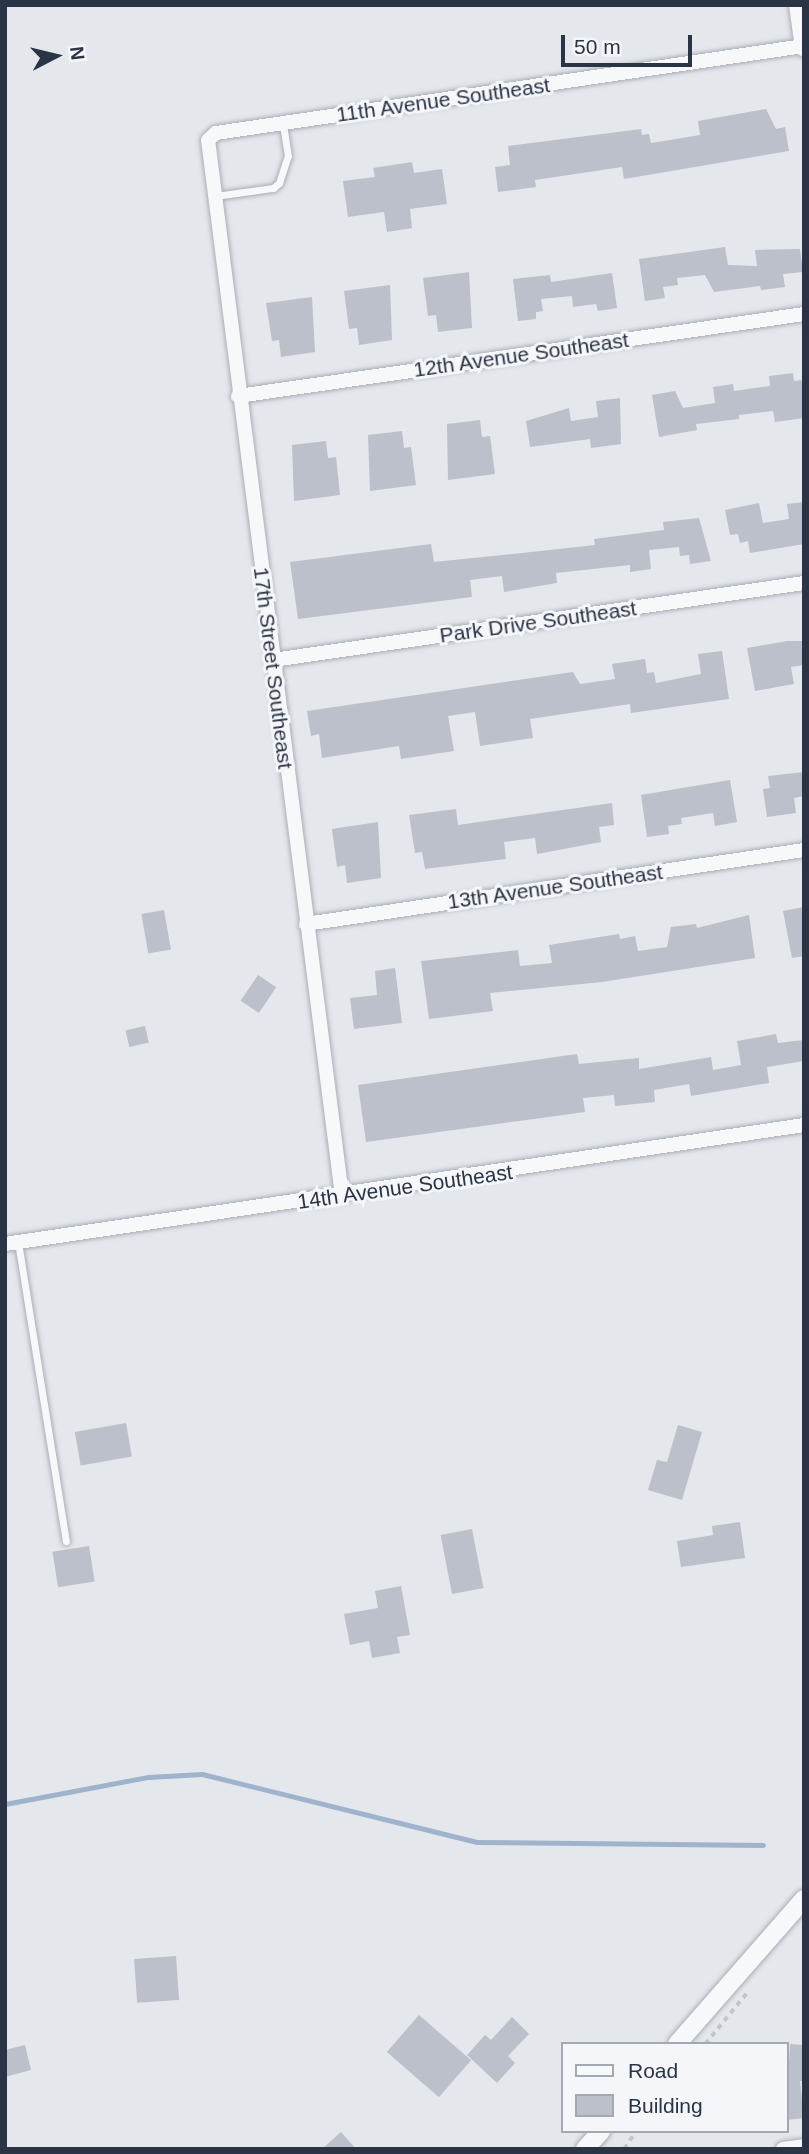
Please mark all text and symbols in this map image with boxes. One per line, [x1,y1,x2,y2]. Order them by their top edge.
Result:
north arrow [21,21,91,91]
scale bar [564,21,695,65]
text: 50 m [574,35,621,58]
text: N [66,45,89,61]
street label: 11th Avenue Southeast [334,72,552,128]
street label: 12th Avenue Southeast [411,327,631,383]
street label: 17th Street Southeast [248,566,298,770]
street label: Park Drive Southeast [438,596,638,648]
street label: 13th Avenue Southeast [445,859,665,915]
street label: 14th Avenue Southeast [295,1159,515,1215]
legend [560,2042,788,2133]
text: Road [628,2059,678,2082]
text: Building [628,2094,703,2117]

